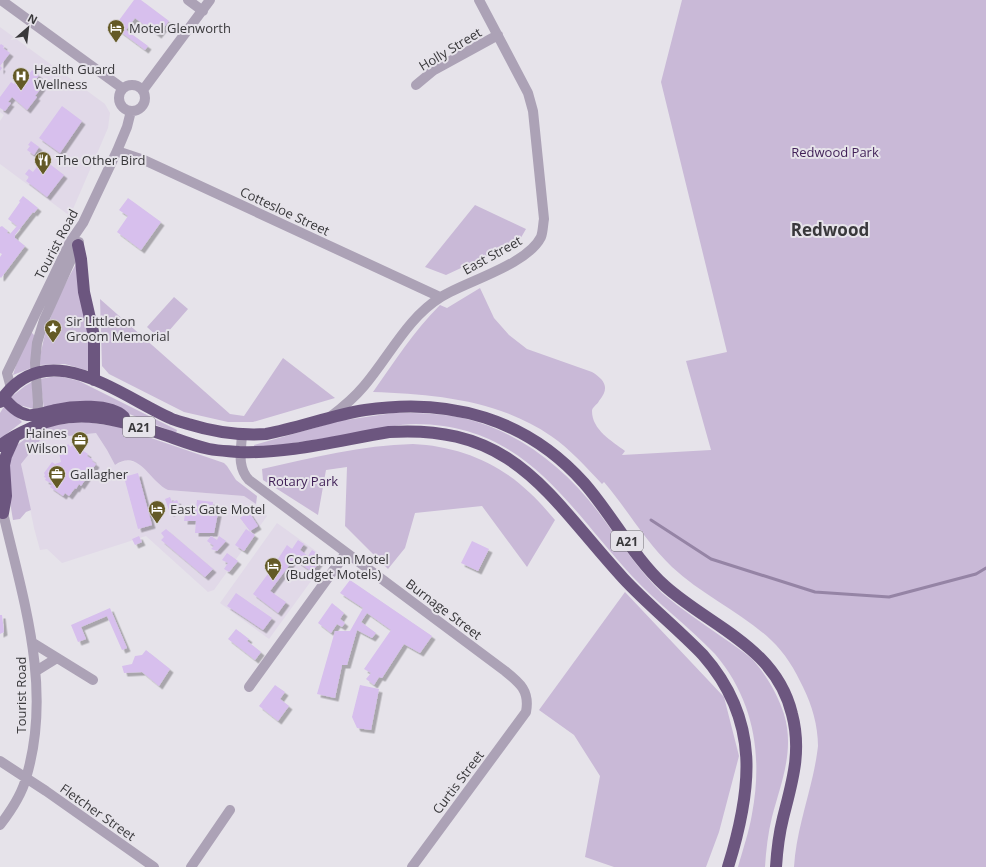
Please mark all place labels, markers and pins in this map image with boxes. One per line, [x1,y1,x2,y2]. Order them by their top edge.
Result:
hotel icon: Motel Glenworth [106,18,126,43]
place label: Motel Glenworth [129,19,231,37]
place label: Health Guard Wellness [34,60,115,93]
hospital icon: Health Guard Wellness [11,66,31,91]
restaurant icon: The Other Bird [33,150,53,175]
place label: The Other Bird [56,151,145,169]
place label: Sir Littleton Groom Memorial [66,312,170,345]
place icon: Sir Littleton Groom Memorial [43,318,63,343]
place label: Haines Wilson [25,424,67,457]
office icon: Haines Wilson [70,430,90,455]
office icon: Gallagher [47,464,67,489]
place label: Gallagher [70,465,129,483]
hotel icon: East Gate Motel [147,499,167,524]
place label: East Gate Motel [170,500,265,518]
place label: Coachman Motel (Budget Motels) [286,550,389,583]
hotel icon: Coachman Motel (Budget Motels) [263,556,283,581]

